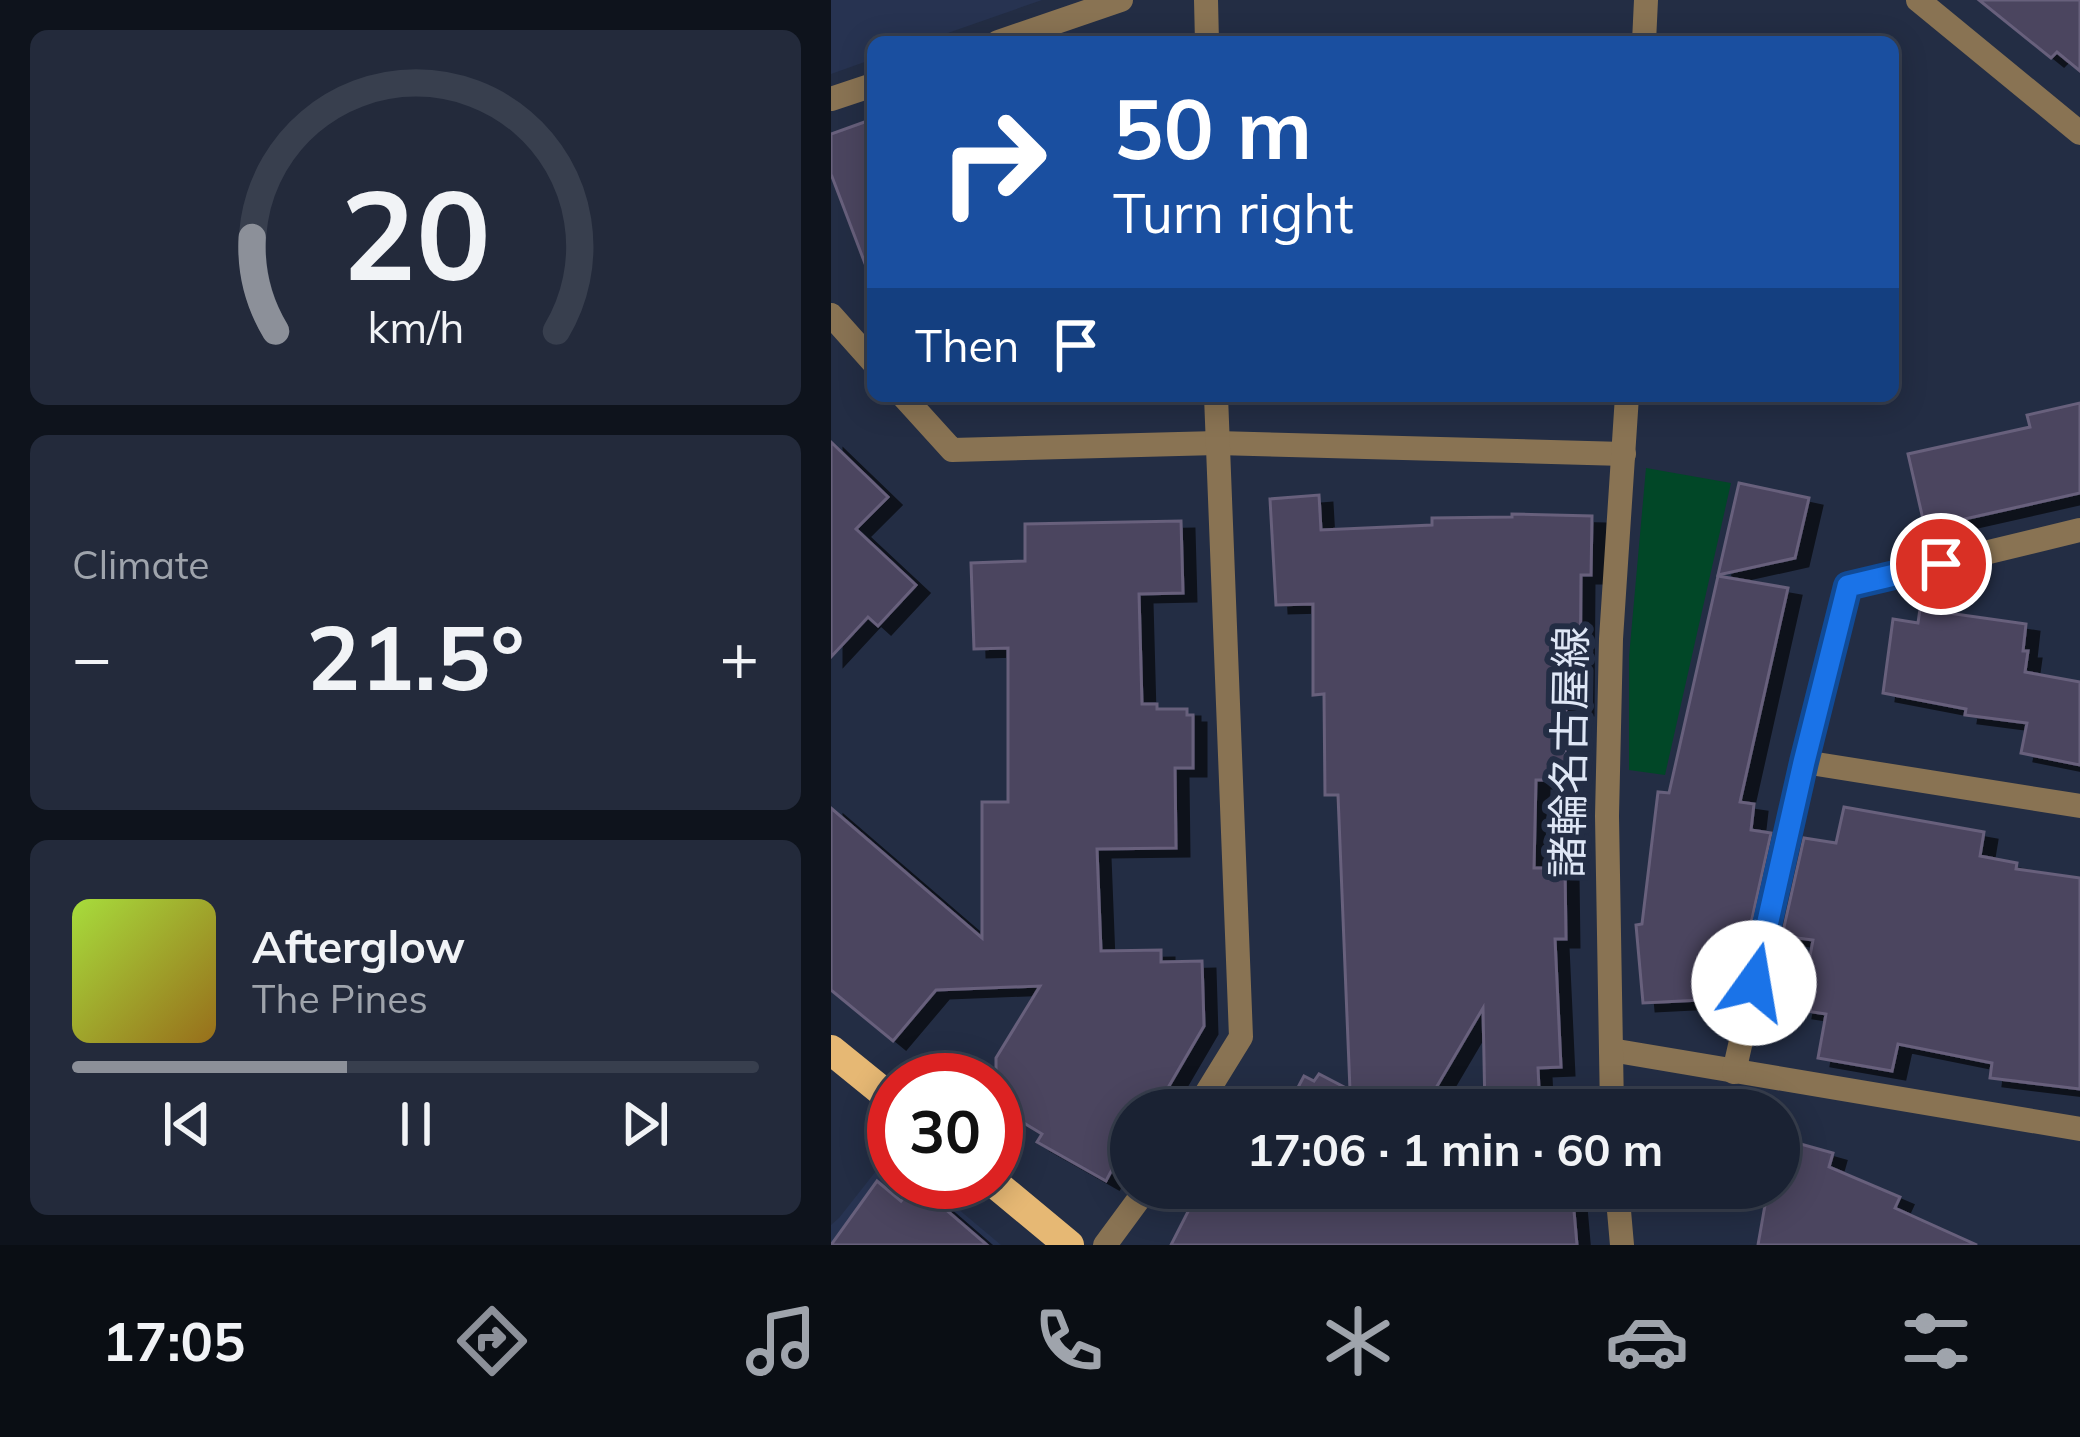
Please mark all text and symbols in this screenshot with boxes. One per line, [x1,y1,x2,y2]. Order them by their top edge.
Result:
text: 50 m [1113,75,1312,180]
icon: right [915,84,1071,240]
text: 20 [341,155,490,311]
text: Turn right [1113,179,1354,247]
text: km/h [367,299,464,353]
icon: arrive [1043,312,1109,378]
text: Then [915,317,1019,373]
pin [1890,513,1992,615]
icon: arrive [1908,531,1974,597]
text: Climate [72,540,210,589]
text: 21.5° [306,600,525,713]
text: − [72,615,112,698]
text: + [719,615,759,698]
street label: 諸輪名古屋線 [1540,626,1597,878]
text: Afterglow [252,918,465,974]
position arrow [1691,920,1817,1046]
text: The Pines [252,974,428,1023]
speed limit sign: 30 [867,1053,1023,1209]
icon: previous [154,1091,220,1157]
icon: pause [383,1091,449,1157]
icon: next [612,1091,678,1157]
text: 17:06 · 1 min · 60 m [1247,1121,1663,1177]
icon: directions [450,1299,534,1383]
icon: music [739,1299,823,1383]
icon: phone [1027,1299,1111,1383]
icon: climate [1316,1299,1400,1383]
icon: car [1605,1299,1689,1383]
icon: filters [1894,1299,1978,1383]
text: 17:05 [102,1307,245,1375]

